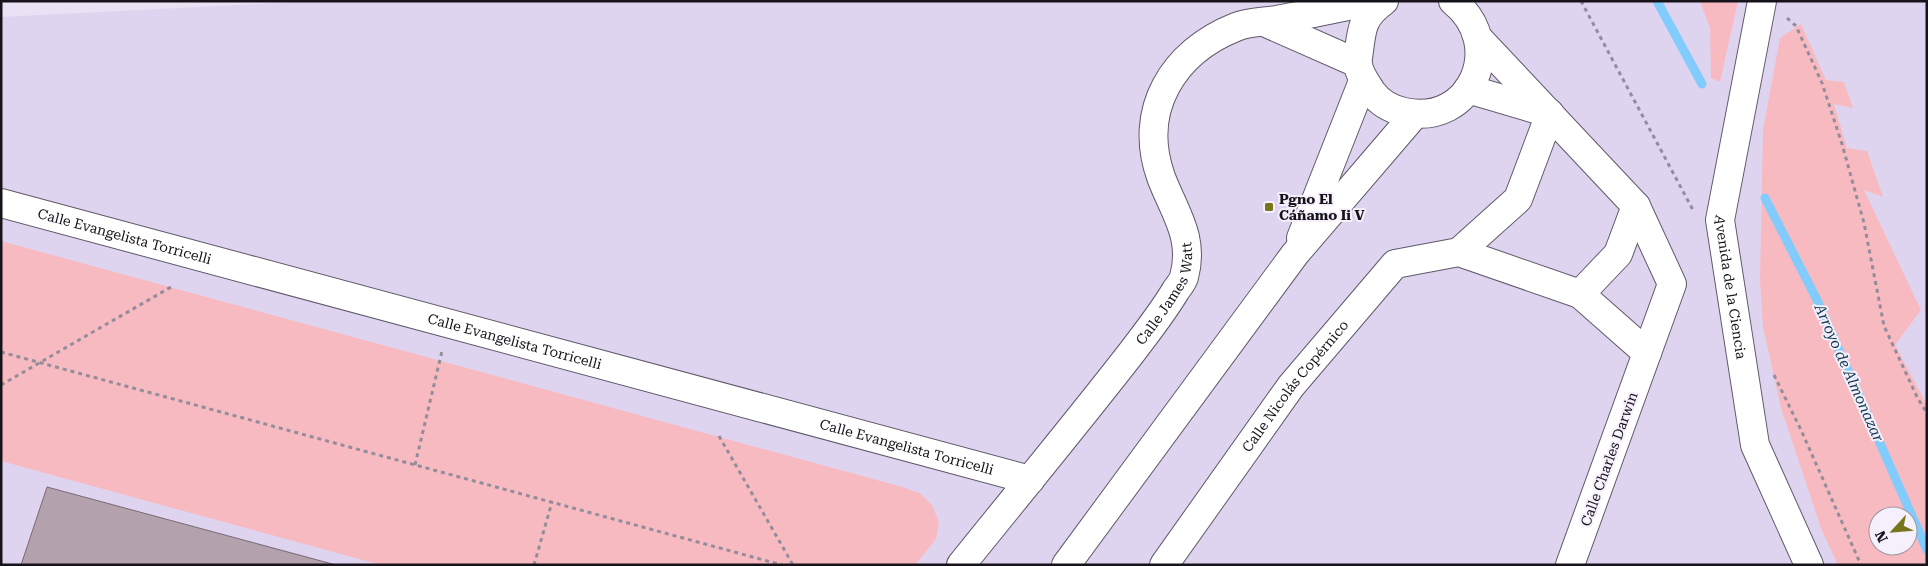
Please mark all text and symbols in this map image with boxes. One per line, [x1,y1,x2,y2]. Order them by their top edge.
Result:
place label: Pgno El Cáñamo Ii V [1279,191,1365,223]
marker: Pgno El Cáñamo Ii V [1263,201,1275,213]
street label: Calle Evangelista Torricelli [36,205,214,267]
street label: Avenida de la Ciencia [1711,214,1750,361]
street label: Calle James Watt [1132,241,1195,348]
water label: Arroyo de Almonazar [1810,300,1888,445]
street label: Calle Evangelista Torricelli [426,310,604,372]
street label: Calle Nicolás Copérnico [1239,317,1352,455]
street label: Calle Charles Darwin [1577,390,1641,528]
street label: Calle Evangelista Torricelli [818,416,996,478]
north arrow [1868,506,1918,556]
text: N [1872,528,1891,545]

